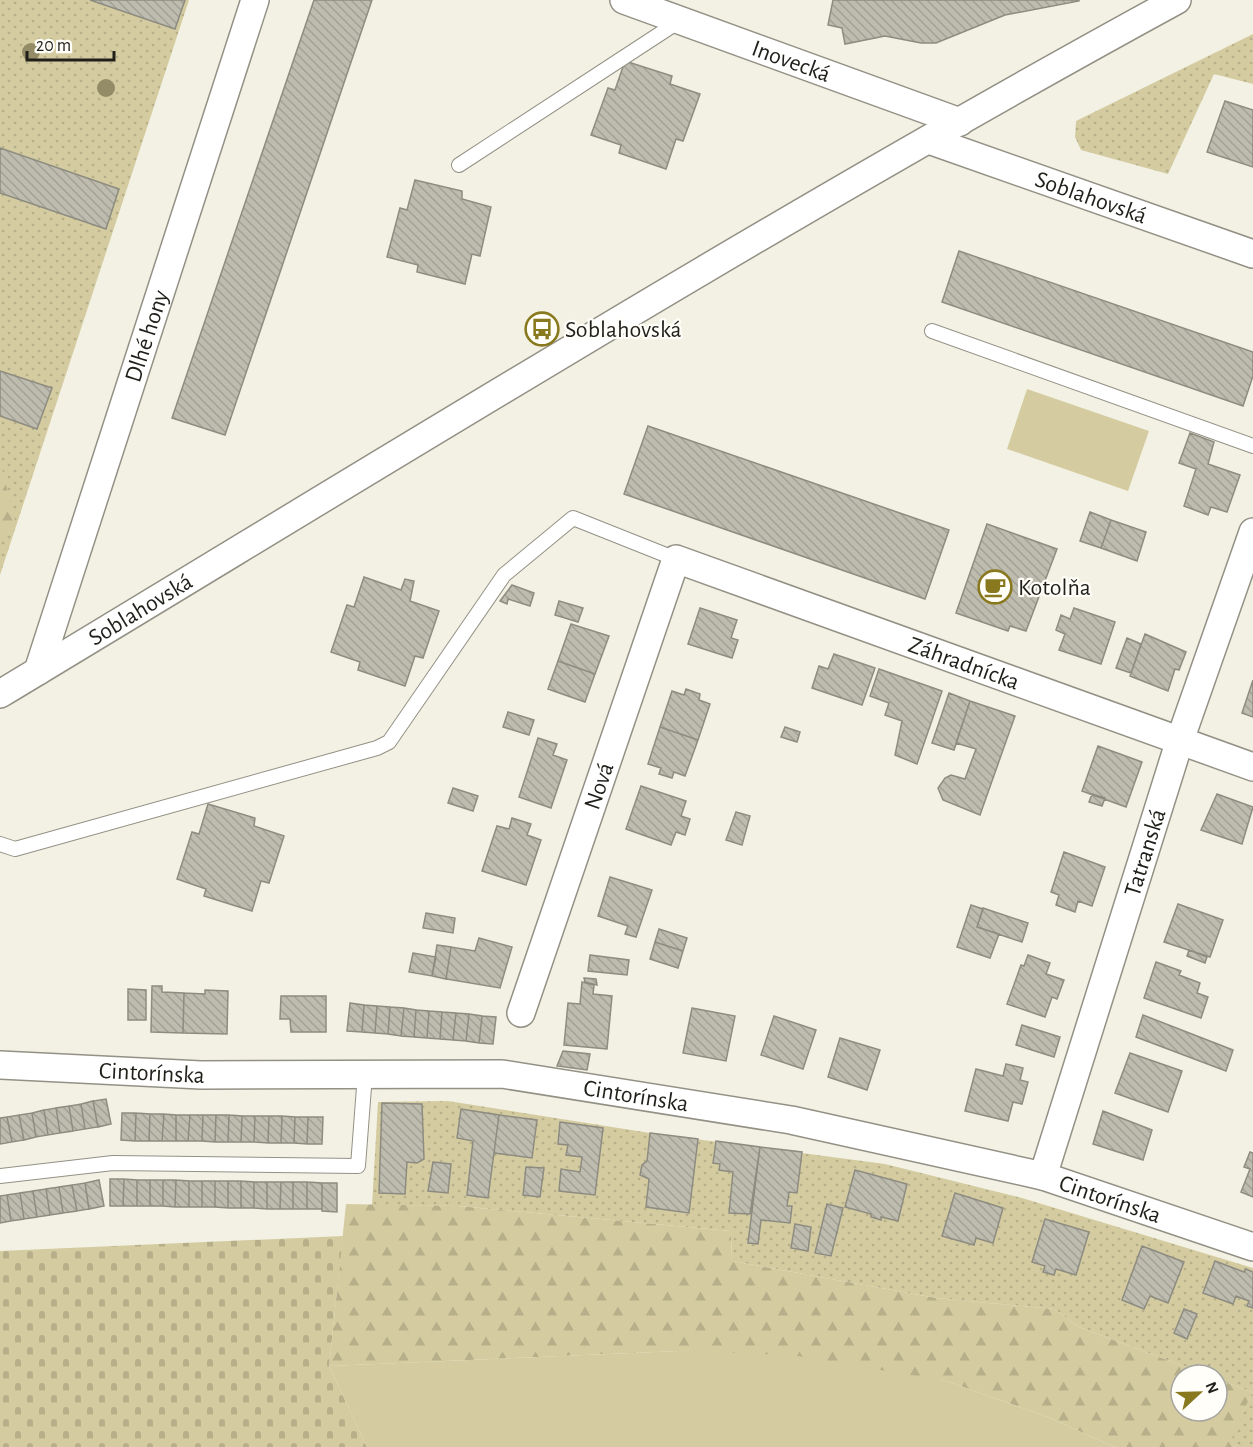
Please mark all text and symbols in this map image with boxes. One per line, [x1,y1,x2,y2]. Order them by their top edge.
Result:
scale bar [27,24,114,62]
street label: Inovecká [748,36,833,87]
text: 20 m [36,37,71,55]
street label: Soblahovská [1032,167,1150,229]
street label: Dlhé hony [121,287,173,385]
bus stop icon: Soblahovská [524,311,560,347]
place label: Soblahovská [565,318,682,342]
cafe icon: Kotolňa [977,569,1013,605]
street label: Soblahovská [85,570,197,650]
place label: Kotolňa [1018,576,1091,600]
street label: Záhradnícka [905,633,1022,695]
street label: Nová [580,759,619,813]
street label: Tatranská [1121,806,1170,899]
street label: Cintorínska [98,1059,205,1088]
street label: Cintorínska [582,1076,690,1117]
street label: Cintorínska [1056,1171,1164,1228]
north arrow [1169,1363,1229,1423]
text: N [1202,1380,1221,1396]

